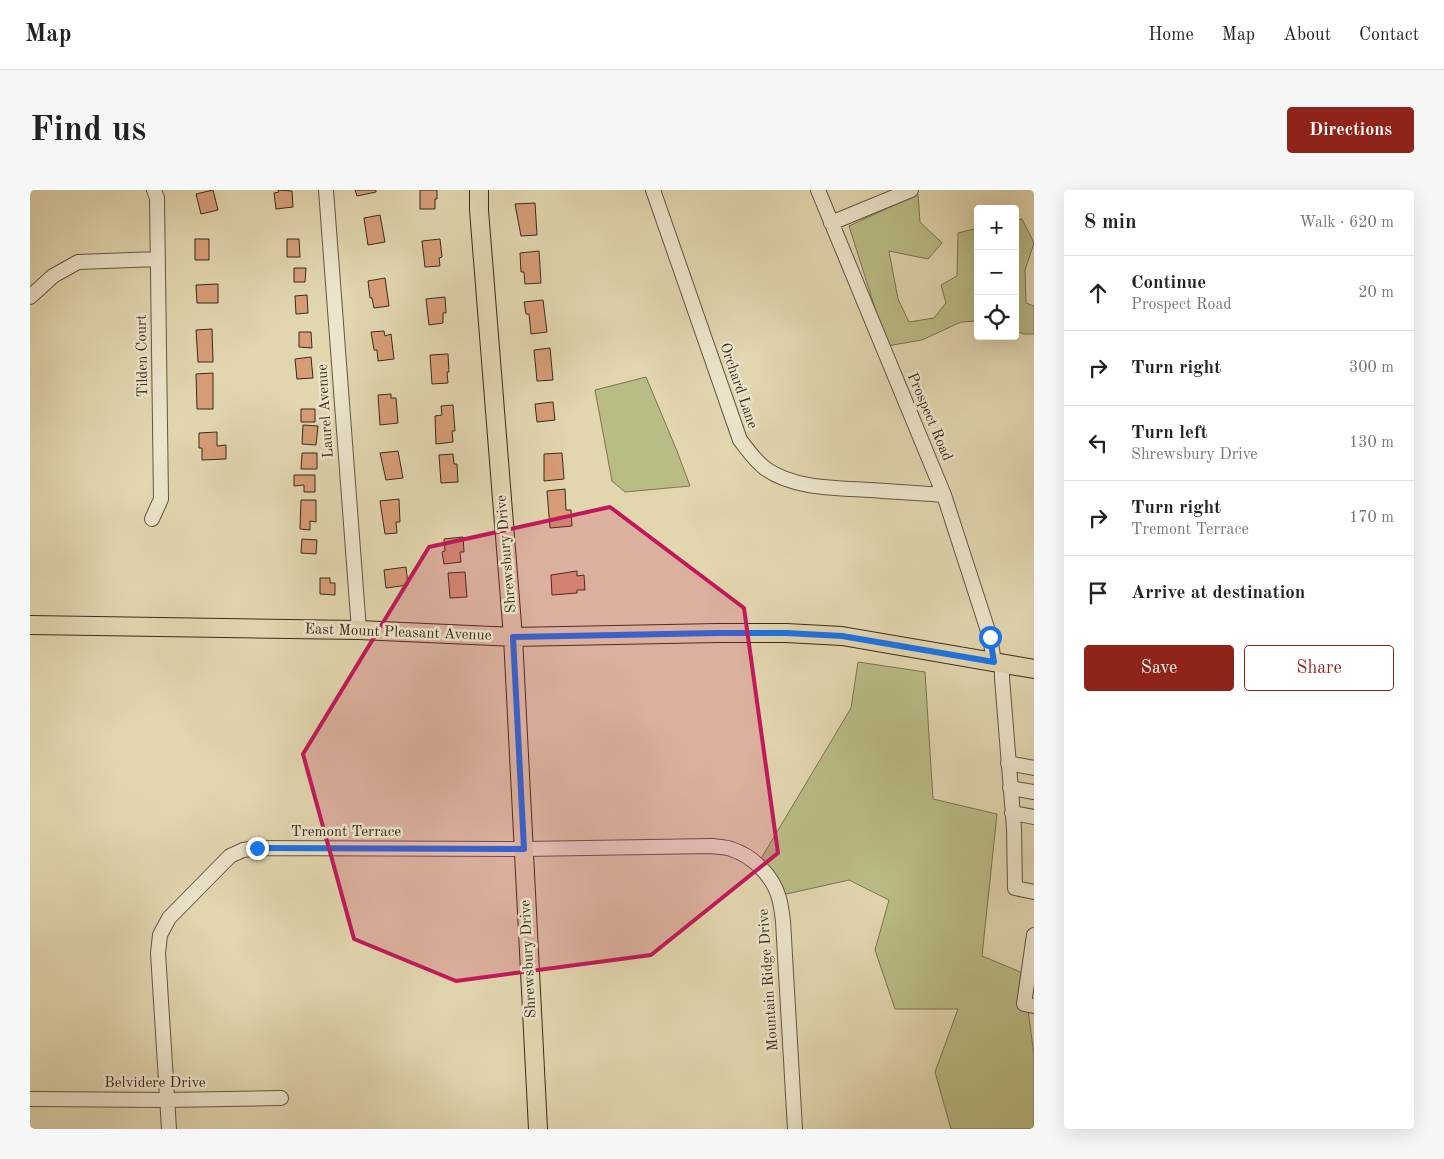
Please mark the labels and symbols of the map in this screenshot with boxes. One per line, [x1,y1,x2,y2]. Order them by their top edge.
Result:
street label: Tilden Court [135,315,151,397]
street label: Orchard Lane [716,341,760,431]
street label: Laurel Avenue [315,363,337,459]
street label: Prospect Road [904,371,954,464]
street label: Shrewsbury Drive [494,494,520,614]
street label: East Mount Pleasant Avenue [304,622,492,644]
route start [979,626,1002,649]
street label: Tremont Terrace [291,825,401,840]
route end [246,837,269,860]
street label: Shrewsbury Drive [518,899,540,1019]
street label: Mountain Ridge Drive [757,908,781,1052]
street label: Belvidere Drive [104,1076,206,1091]

